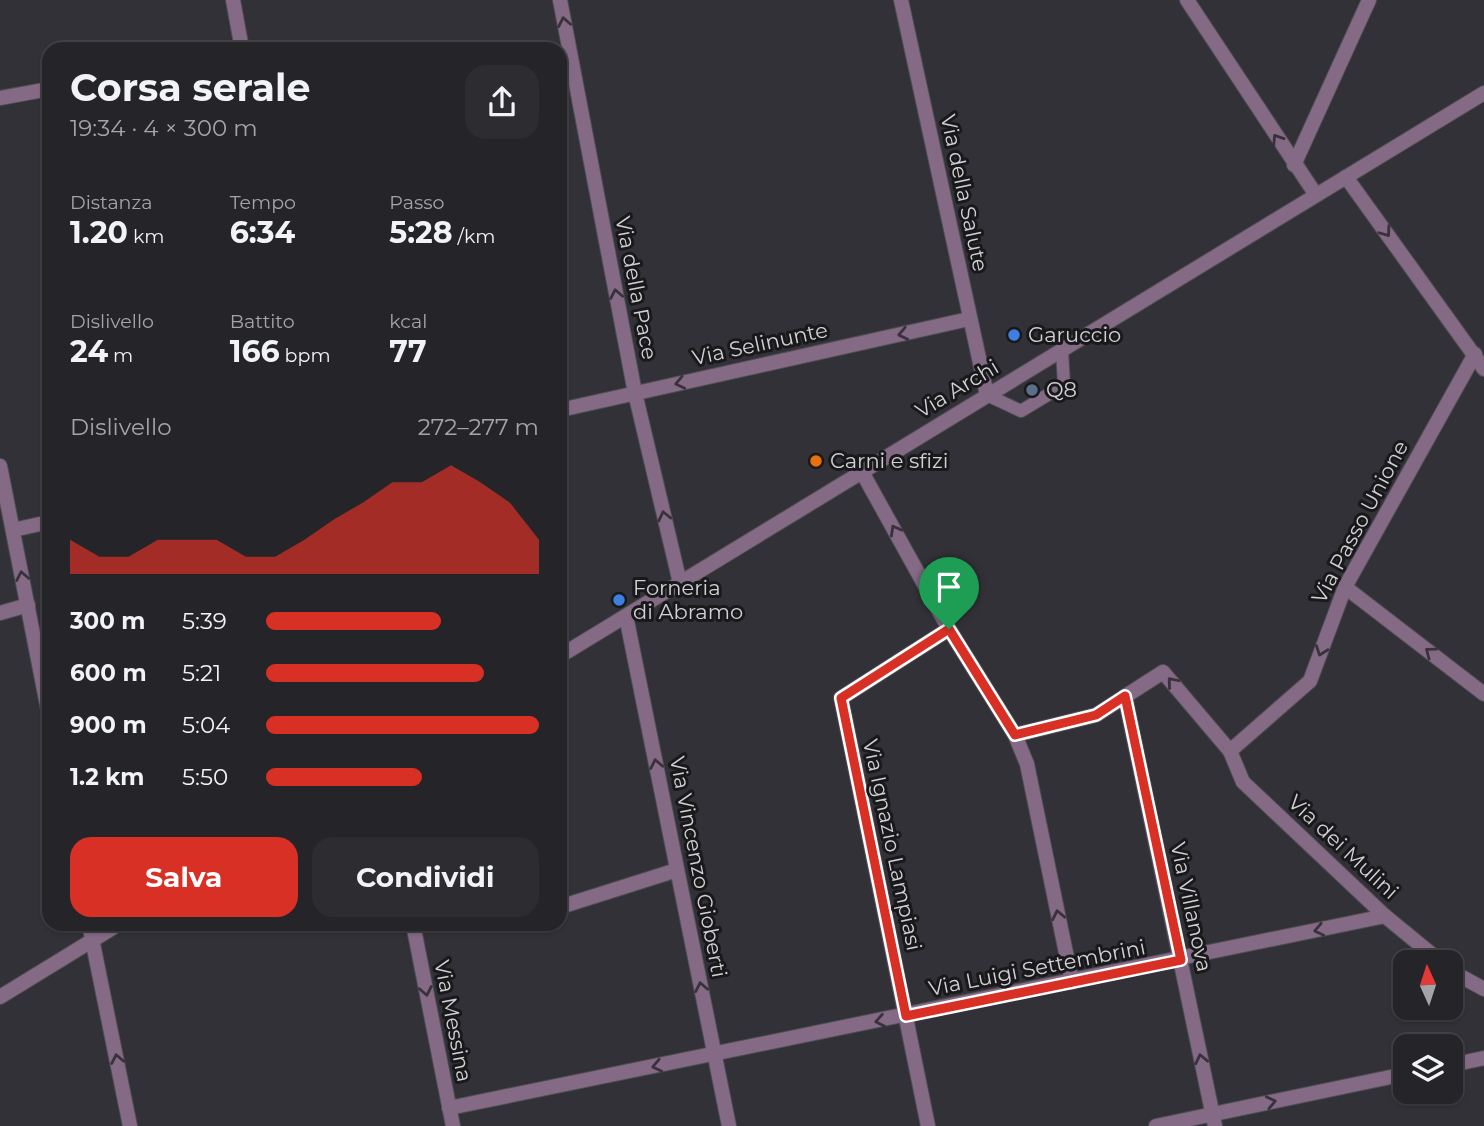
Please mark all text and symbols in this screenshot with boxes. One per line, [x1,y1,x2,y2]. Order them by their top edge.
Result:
one-way arrow [557,16,572,28]
text: Corsa serale [70,64,310,111]
button: share [465,65,539,139]
street label: Via della Salute [936,112,993,274]
text: 19:34 · 4 × 300 m [70,114,258,142]
one-way arrow [1273,133,1286,146]
text: Distanza [70,191,152,214]
text: Tempo [230,191,296,214]
text: Passo [389,191,444,214]
text: 1.20 [70,214,128,251]
text: 6:34 [230,214,295,251]
text: 5:28 [389,214,453,251]
street label: Via della Pace [610,214,663,362]
one-way arrow [1378,224,1390,237]
text: km [128,225,164,248]
text: /km [453,225,495,248]
one-way arrow [609,288,624,300]
text: Dislivello [70,310,154,333]
text: Battito [230,310,295,333]
text: kcal [389,310,427,333]
street label: Via Selinunte [690,317,830,370]
place label: Garuccio [1028,322,1121,347]
one-way arrow [897,325,909,340]
marker: Garuccio [1006,327,1022,343]
text: 24 [70,333,108,370]
text: 166 [230,333,280,370]
text: 77 [389,333,427,370]
text: m [108,344,133,367]
text: bpm [280,344,331,367]
street label: Via Archi [911,354,1003,423]
one-way arrow [674,374,686,389]
place label: Q8 [1046,377,1077,402]
marker: Q8 [1024,382,1040,398]
text: Dislivello [70,413,172,441]
text: 272–277 m [418,413,539,441]
street label: Via Passo Unione [1306,436,1413,607]
place label: Carni e sfizi [830,448,948,473]
marker: Carni e sfizi [808,453,824,469]
one-way arrow [658,510,672,522]
one-way arrow [890,525,903,537]
pin [919,557,979,629]
icon: arrive [930,568,968,606]
one-way arrow [15,570,30,582]
place label: Forneria di Abramo [633,575,743,624]
marker: Forneria di Abramo [611,592,627,608]
text: 300 m [70,607,146,635]
text: 5:39 [182,607,227,635]
one-way arrow [1315,645,1329,657]
one-way arrow [1425,648,1437,661]
text: 600 m [70,659,147,687]
text: 5:21 [182,659,221,687]
one-way arrow [1168,678,1180,691]
text: 900 m [70,711,147,739]
text: 5:04 [182,711,230,739]
street label: Via Ignazio Lampiasi [858,737,927,953]
street label: Via Vincenzo Gioberti [665,754,732,980]
one-way arrow [649,758,664,770]
text: 1.2 km [70,763,144,791]
text: 5:50 [182,763,228,791]
street label: Via dei Mulini [1283,789,1404,904]
button: Salva [70,837,298,917]
button: Condividi [312,837,539,917]
street label: Via Villanova [1166,840,1217,974]
one-way arrow [1052,909,1067,921]
one-way arrow [1313,922,1325,937]
street label: Via Luigi Settembrini [926,934,1147,1001]
north arrow [1393,950,1463,1020]
map controls [1393,950,1463,1104]
street label: Via Messina [429,958,478,1084]
one-way arrow [694,981,709,993]
one-way arrow [418,985,433,997]
one-way arrow [874,1012,886,1027]
button: layers [1393,1034,1463,1104]
one-way arrow [110,1053,125,1065]
one-way arrow [1195,1053,1210,1065]
one-way arrow [651,1058,663,1073]
one-way arrow [1265,1096,1277,1111]

